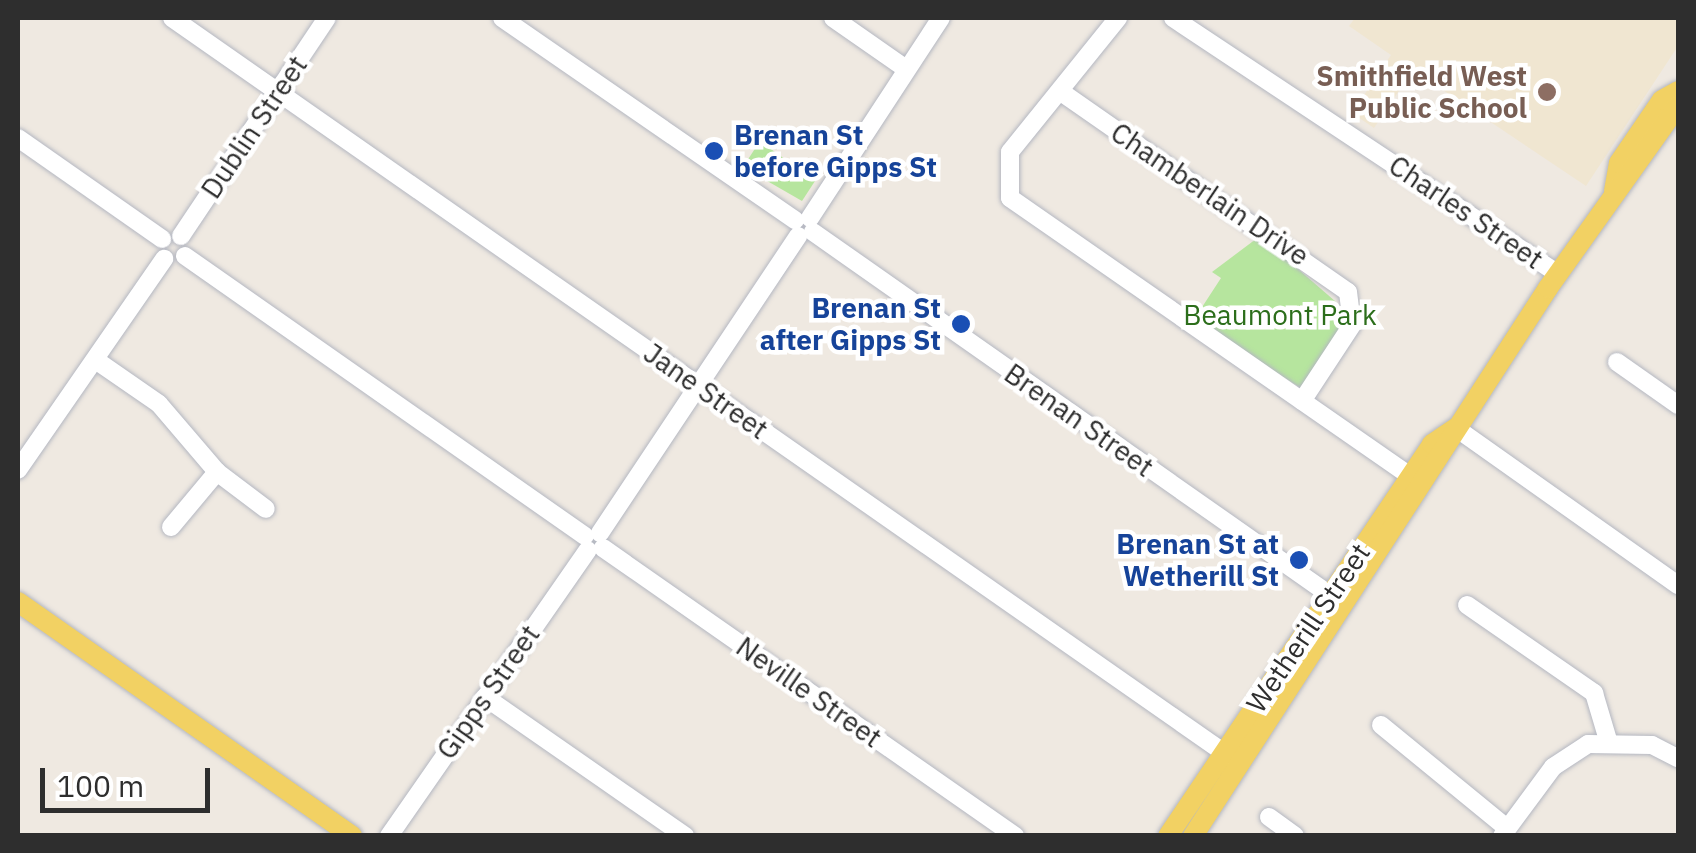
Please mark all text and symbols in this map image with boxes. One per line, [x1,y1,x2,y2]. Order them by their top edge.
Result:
street label: Dublin Street [194,49,314,205]
place label: Smithfield West Public School [1316,59,1527,125]
marker: Smithfield West Public School [1536,81,1558,103]
street label: Chamberlain Drive [1105,115,1315,273]
place label: Brenan St before Gipps St [734,118,937,184]
marker: Brenan St before Gipps St [703,140,725,162]
street label: Charles Street [1383,148,1549,276]
place label: Brenan St after Gipps St [760,291,941,357]
park label: Beaumont Park [1183,298,1377,332]
marker: Brenan St after Gipps St [950,313,972,335]
street label: Jane Street [637,336,775,446]
street label: Brenan Street [998,356,1160,484]
place label: Brenan St at Wetherill St [1116,527,1279,593]
street label: Wetherill Street [1239,537,1377,719]
marker: Brenan St at Wetherill St [1288,549,1310,571]
street label: Gipps Street [430,618,546,766]
street label: Neville Street [730,630,888,754]
scale bar [45,748,215,810]
text: 100 m [57,766,144,805]

